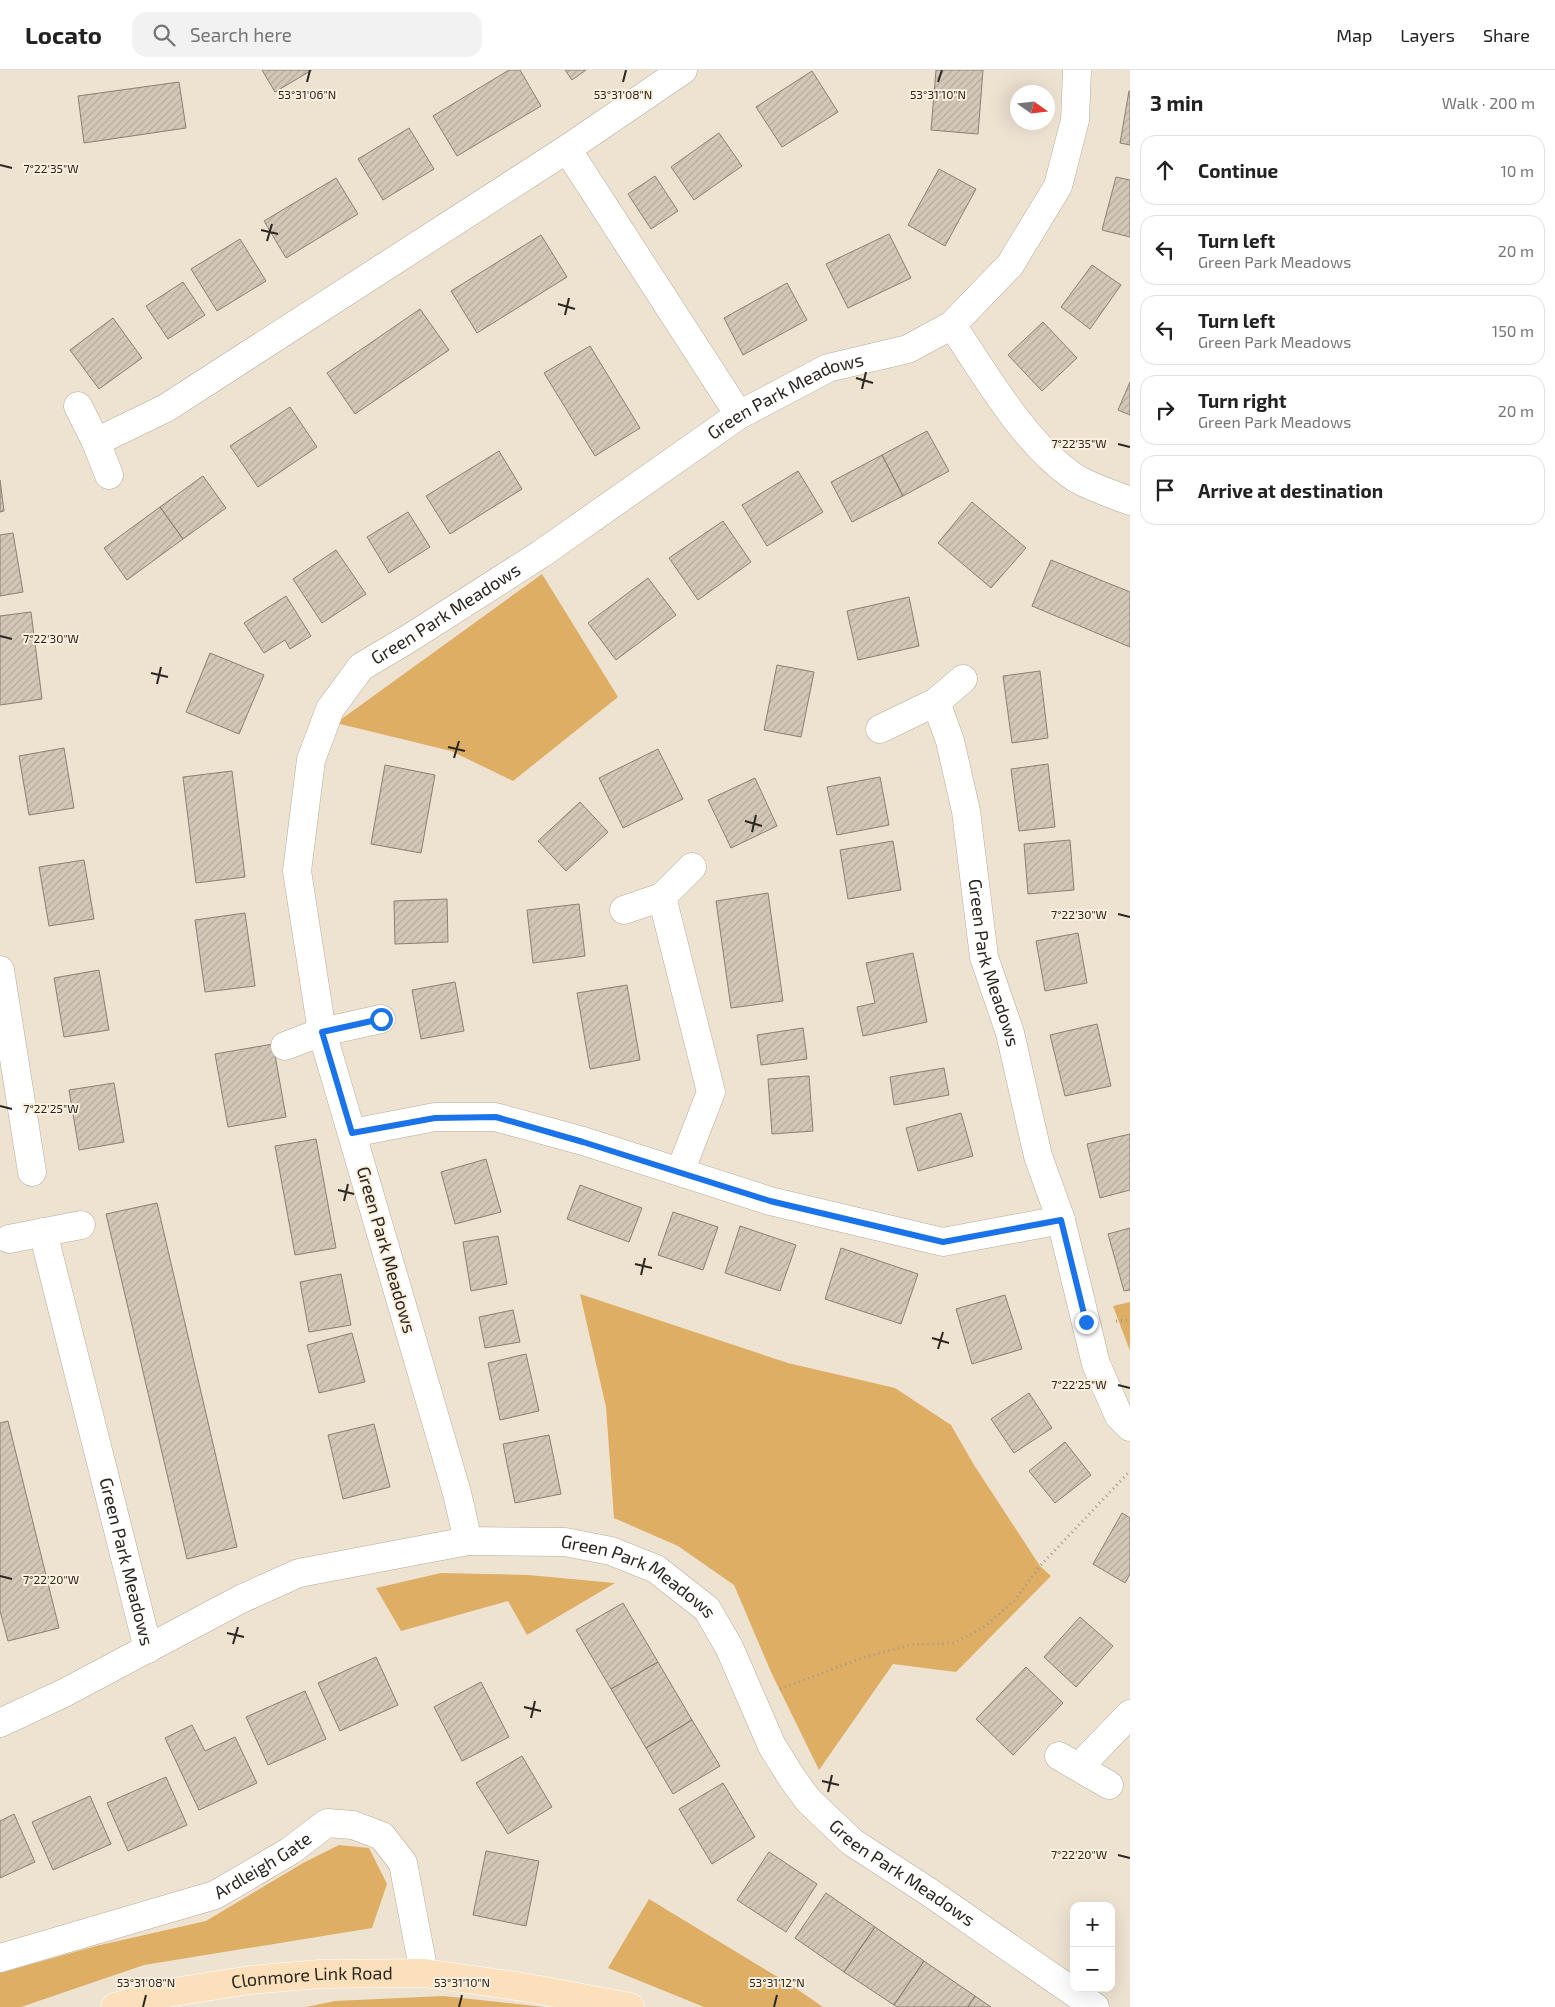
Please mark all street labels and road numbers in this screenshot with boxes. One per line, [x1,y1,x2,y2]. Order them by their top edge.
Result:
street label: Green Park Meadows [703,348,866,444]
street label: Green Park Meadows [367,558,524,669]
street label: Green Park Meadows [964,877,1025,1049]
street label: Green Park Meadows [353,1164,421,1336]
street label: Green Park Meadows [95,1475,159,1648]
street label: Green Park Meadows [559,1529,722,1621]
street label: Green Park Meadows [825,1814,979,1930]
street label: Ardleigh Gate [210,1827,315,1903]
street label: Clonmore Link Road [230,1961,393,1993]

